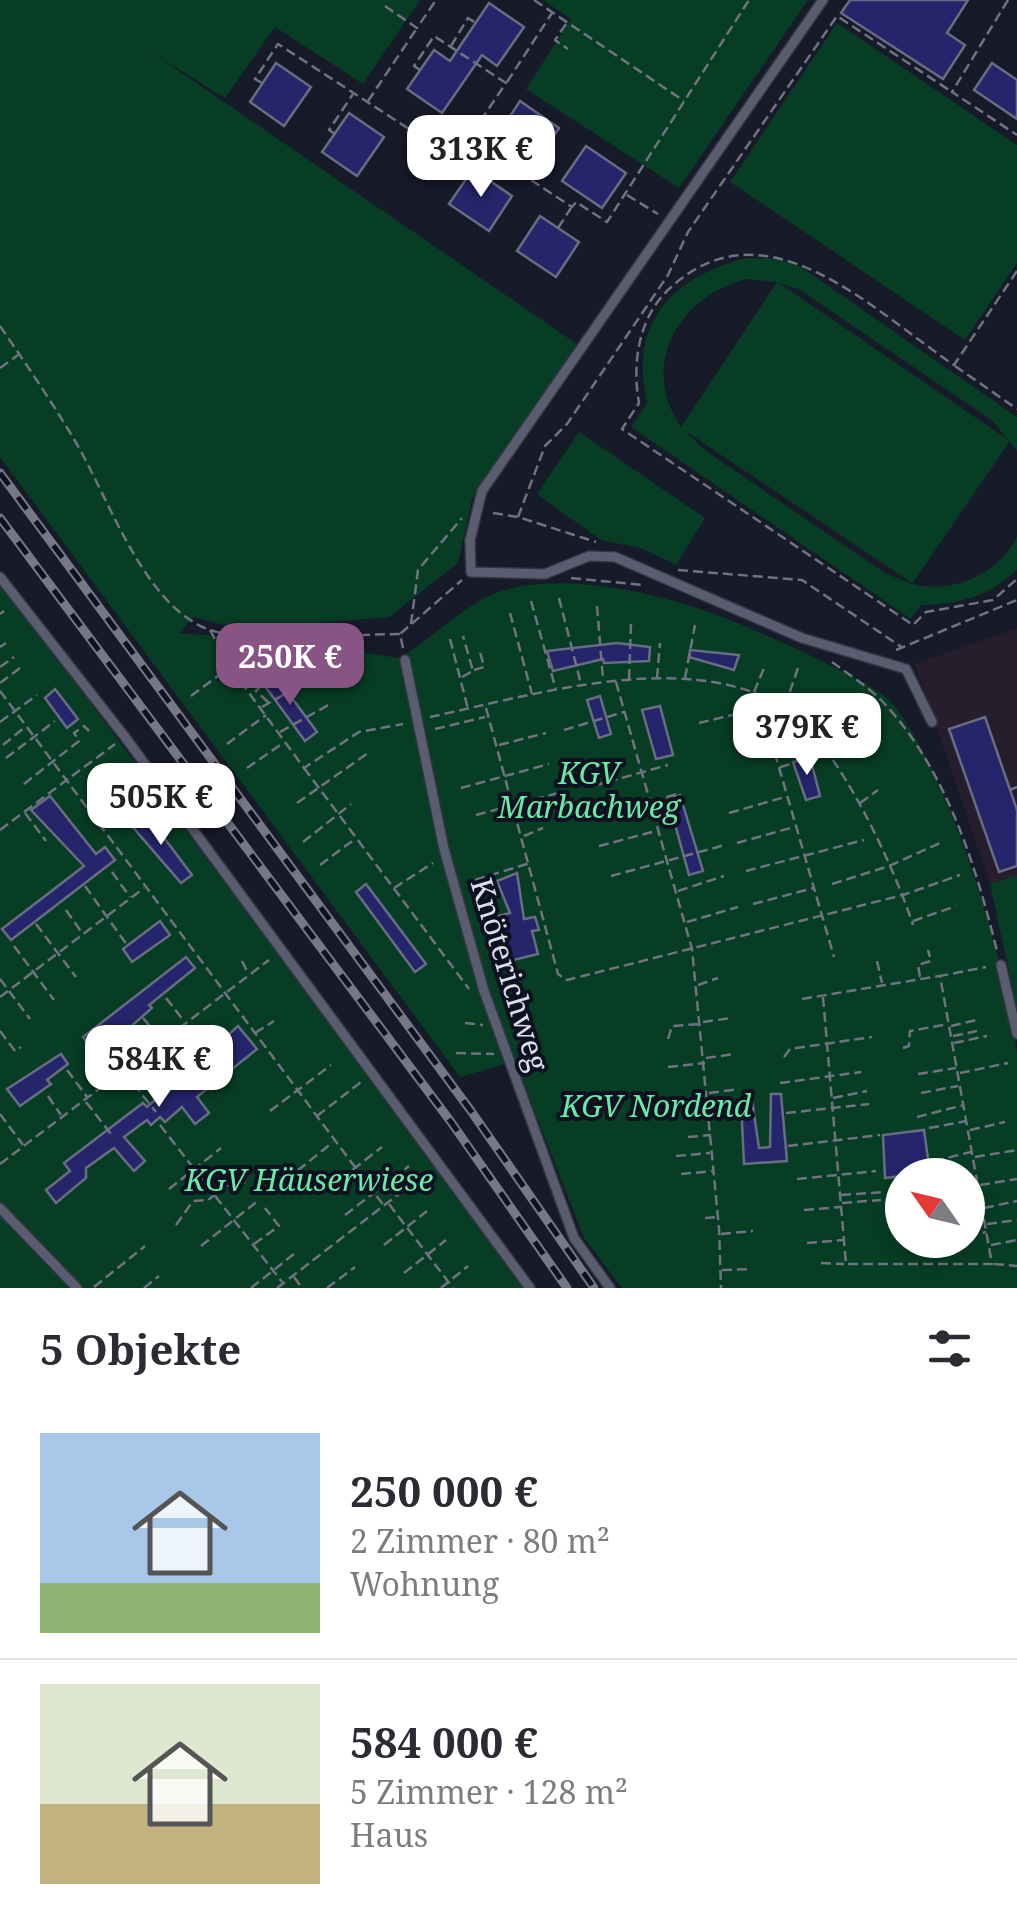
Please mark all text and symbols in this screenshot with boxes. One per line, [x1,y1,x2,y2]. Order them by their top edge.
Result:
pin: 313K € [400,115,562,200]
text: 313K € [429,126,533,169]
pin: 250K € [209,623,371,708]
text: 250K € [238,634,342,677]
pin: 379K € [726,693,888,778]
text: 379K € [755,704,859,747]
park label: KGV Marbachweg [497,752,682,827]
pin: 505K € [80,763,242,848]
text: 505K € [109,774,213,817]
street label: Knöterichweg [462,873,559,1076]
pin: 584K € [78,1025,240,1110]
text: 584K € [107,1036,211,1079]
park label: KGV Nordend [560,1085,752,1126]
north arrow [885,1158,985,1258]
map controls [885,1158,985,1258]
park label: KGV Häuserwiese [184,1159,433,1200]
text: 5 Objekte [40,1320,241,1377]
icon: filters [922,1321,977,1376]
text: 250 000 € [350,1462,538,1519]
icon: home [120,1473,240,1593]
text: 2 Zimmer · 80 m² [350,1519,610,1562]
text: Wohnung [350,1562,499,1605]
text: 584 000 € [350,1713,538,1770]
icon: home [120,1724,240,1844]
text: 5 Zimmer · 128 m² [350,1770,628,1813]
text: Haus [350,1813,428,1856]

